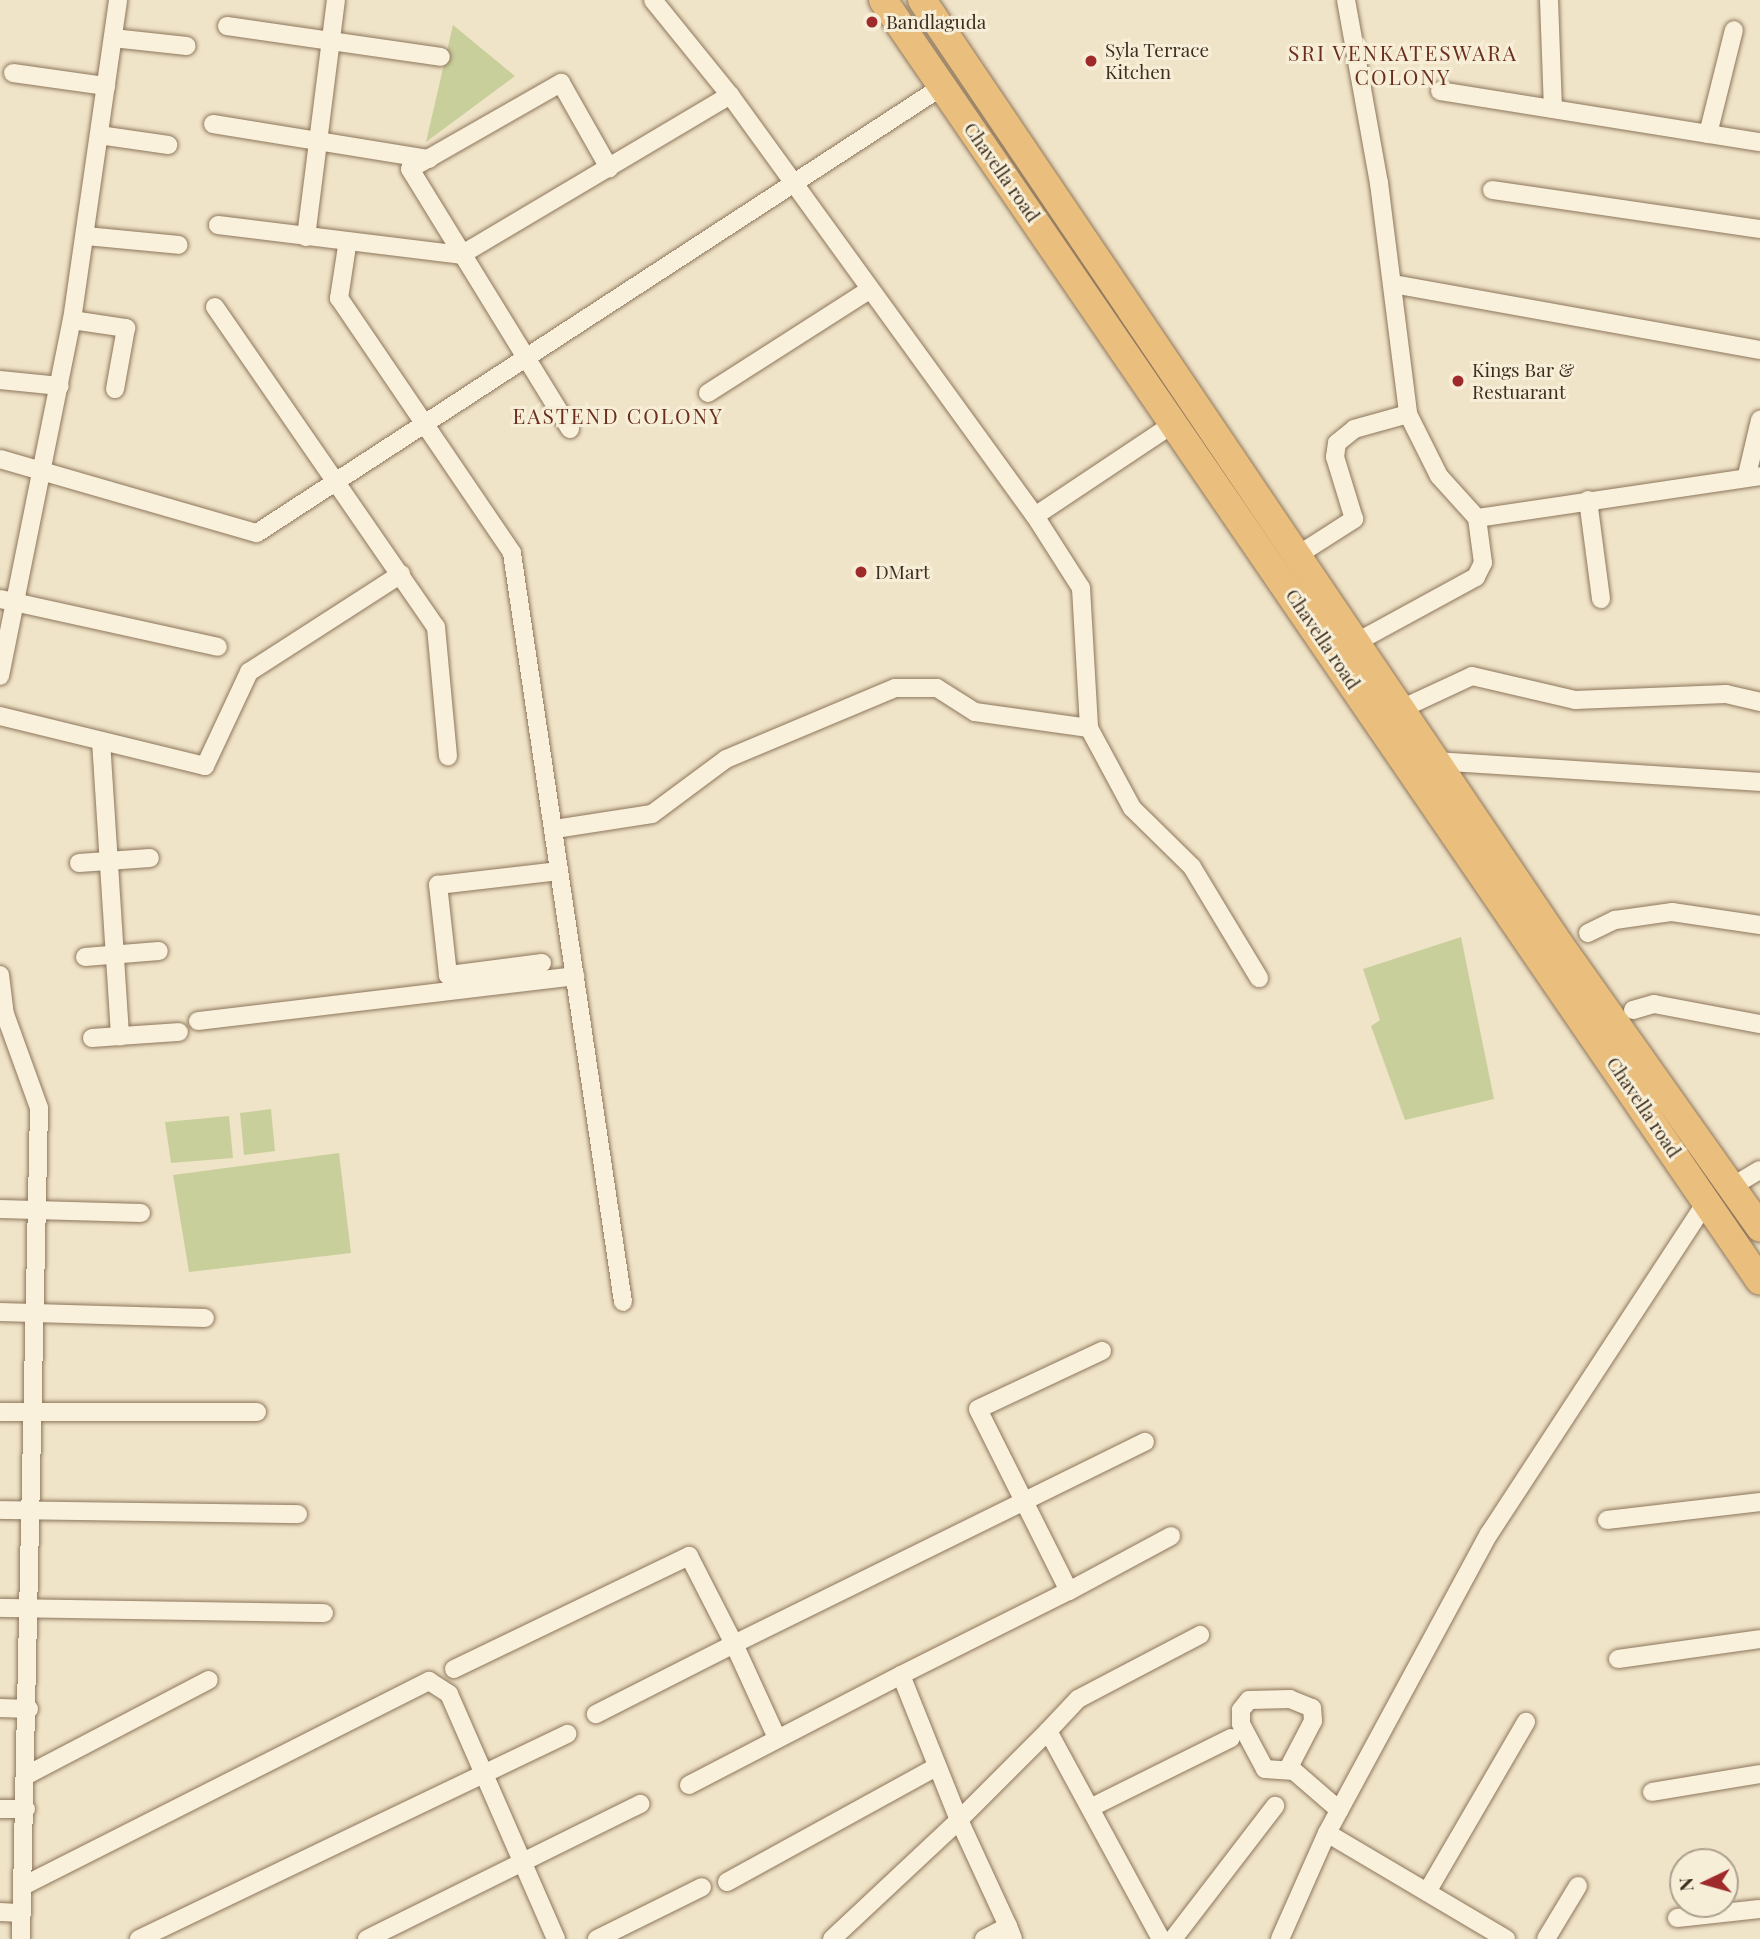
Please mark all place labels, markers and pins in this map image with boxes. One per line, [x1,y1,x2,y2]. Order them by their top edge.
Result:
place label: Bandlaguda [886,11,986,33]
marker: Bandlaguda [864,14,880,30]
place label: Syla Terrace Kitchen [1105,39,1210,83]
marker: Syla Terrace Kitchen [1083,53,1099,69]
place label: Kings Bar & Restuarant [1472,359,1575,403]
marker: Kings Bar & Restuarant [1450,373,1466,389]
place label: DMart [875,561,930,583]
marker: DMart [853,564,869,580]

